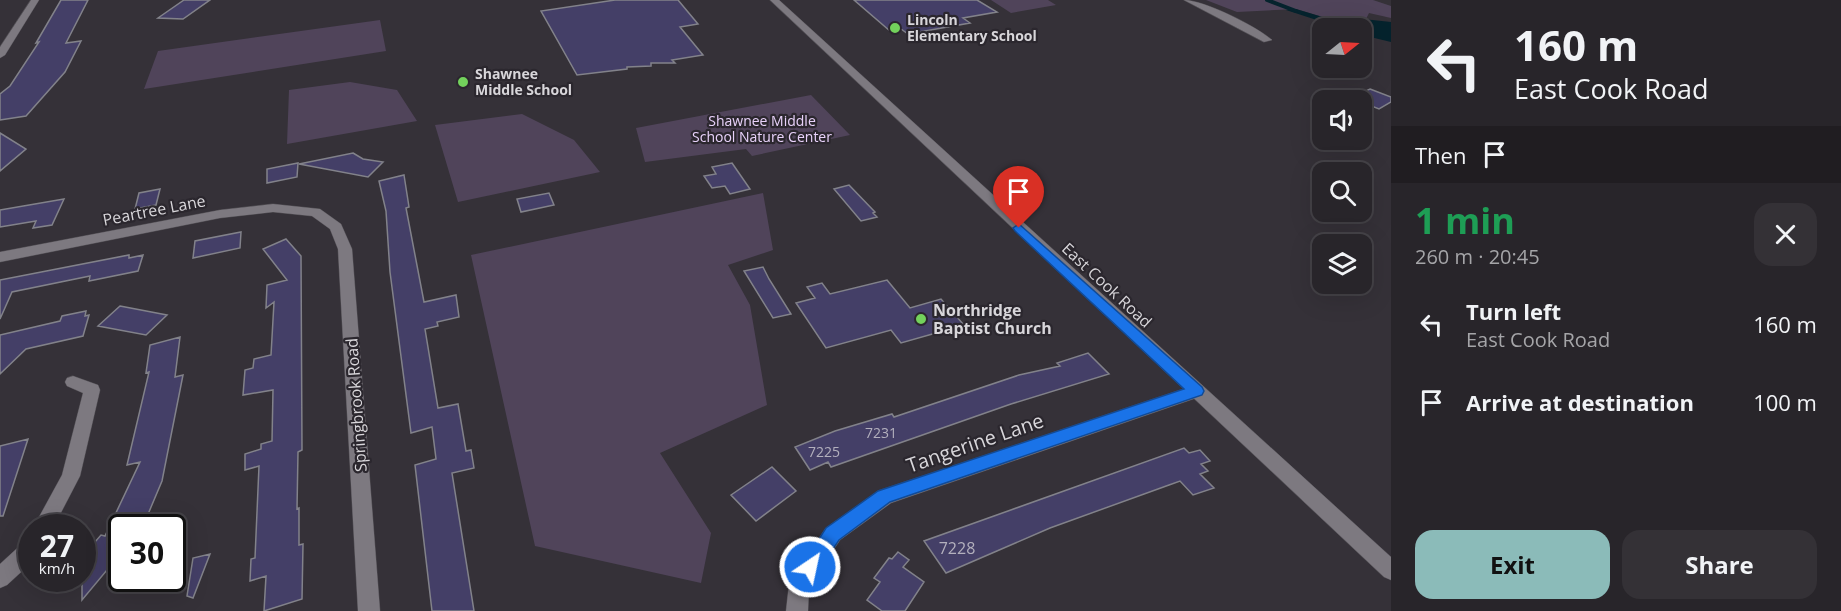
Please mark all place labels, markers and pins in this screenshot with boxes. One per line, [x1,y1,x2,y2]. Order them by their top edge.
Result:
place label: Lincoln Elementary School [907,10,1037,45]
marker: Lincoln Elementary School [888,21,902,35]
place label: Shawnee Middle School [475,64,572,99]
marker: Shawnee Middle School [456,75,470,89]
pin [993,166,1044,228]
place label: Northridge Baptist Church [933,299,1052,339]
marker: Northridge Baptist Church [914,312,928,326]

